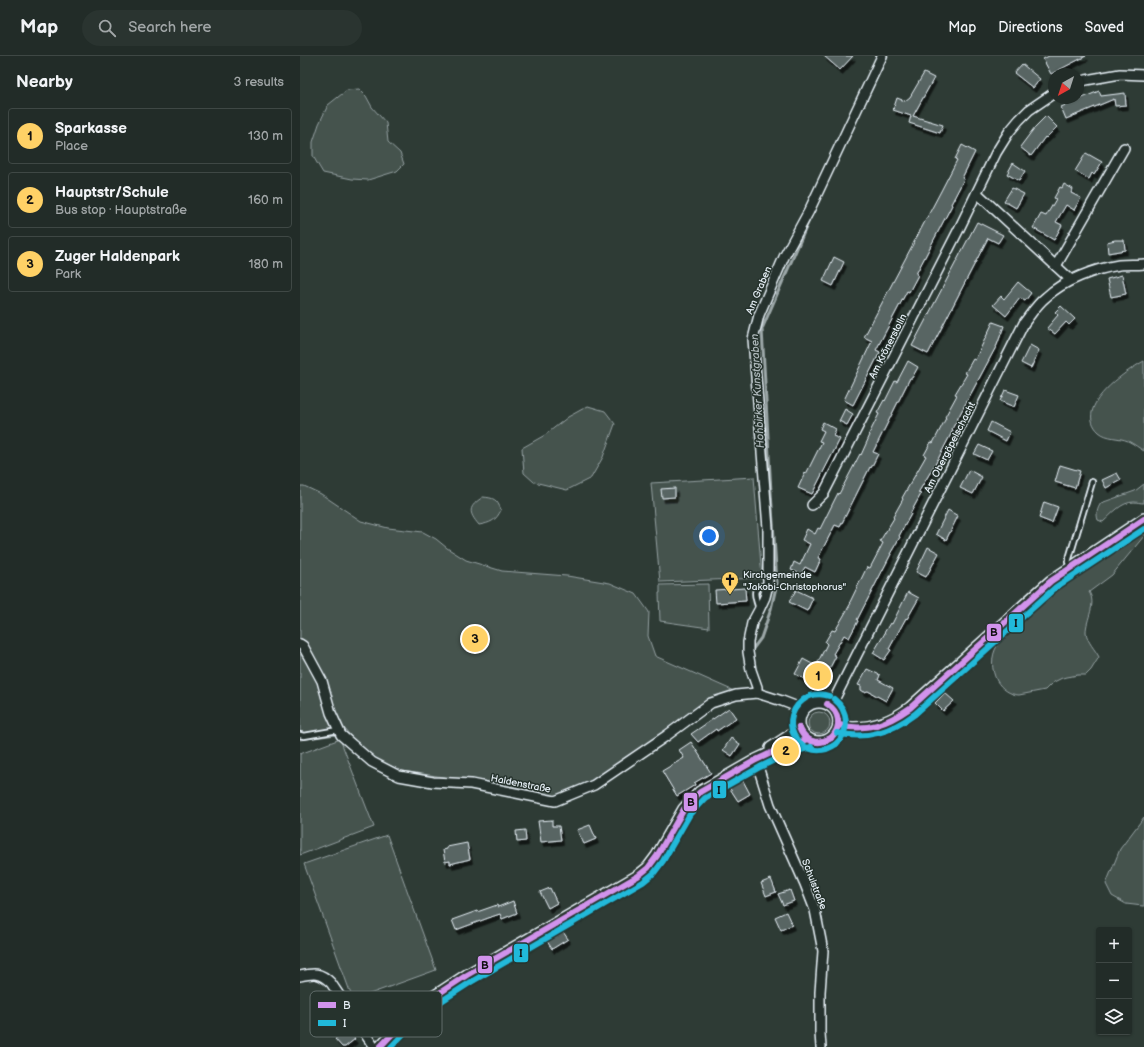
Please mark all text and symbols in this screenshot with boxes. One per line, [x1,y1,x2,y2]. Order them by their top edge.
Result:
search box [82,10,362,46]
text: Map [20,16,58,39]
icon: search [96,17,118,39]
text: Search here [128,18,211,37]
text: Map [948,19,976,36]
text: Directions [998,19,1063,36]
text: Saved [1085,19,1124,36]
north arrow [1048,68,1084,104]
text: Nearby [16,72,73,92]
text: 3 results [233,74,284,90]
text: Sparkasse [55,119,127,138]
text: 1 [27,128,33,144]
text: 130 m [248,128,283,144]
text: Place [55,138,88,154]
text: Hauptstr/Schule [55,183,169,202]
text: 2 [26,192,34,208]
text: 160 m [248,192,283,208]
text: Bus stop · Hauptstraße [55,202,187,218]
text: Zuger Haldenpark [55,247,180,266]
text: 3 [26,256,34,272]
text: 180 m [248,256,283,272]
street label: Am Graben [743,264,775,316]
text: Park [55,266,81,282]
street label: Am Krönerstolln [866,312,910,381]
water label: Hohbirker Kunstgraben [748,333,767,449]
street label: Am Obergöpelschacht [922,400,978,495]
your location [699,526,719,546]
place label: Kirchgemeinde "Jakobi-Christophorus" [743,569,847,593]
church icon: Kirchgemeinde "Jakobi-Christophorus" [720,570,740,595]
line badge: I [1008,613,1024,633]
text: I [1014,617,1018,630]
line badge: B [986,623,1002,642]
pin: 3 [462,624,488,654]
text: B [990,626,998,639]
pin: 1 [805,661,831,691]
pin: 2 [773,736,799,766]
street label: Haldenstraße [490,772,552,796]
line badge: I [712,780,727,799]
text: I [717,784,721,797]
line badge: B [683,792,698,812]
text: B [687,796,695,809]
street label: Schulstraße [799,857,829,911]
map controls [1096,927,1132,1035]
button: + [1096,927,1132,963]
line badge: I [513,943,529,963]
text: I [519,947,523,960]
line badge: B [477,955,493,974]
text: B [481,959,489,972]
button: − [1096,963,1132,999]
legend [310,991,442,1037]
text: B [343,999,351,1012]
button: layers [1096,999,1132,1035]
text: I [343,1017,347,1030]

